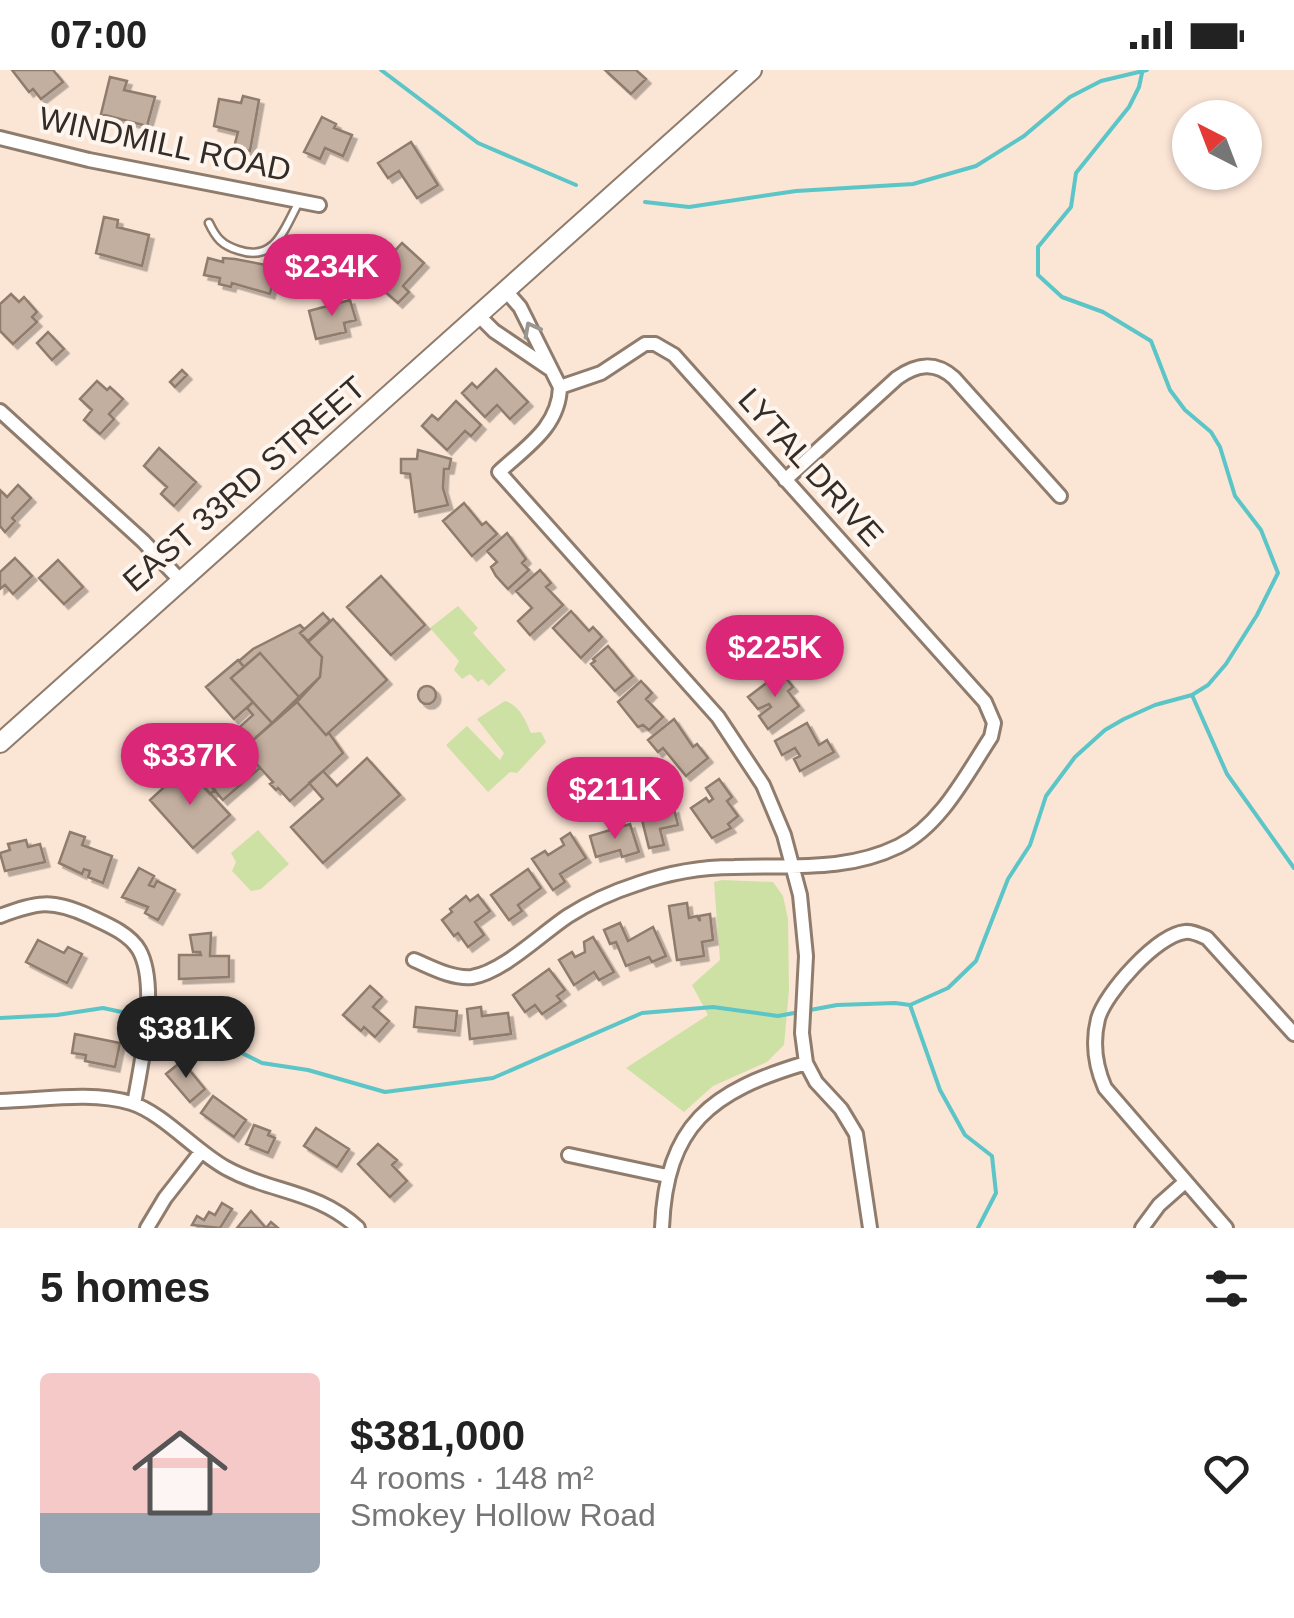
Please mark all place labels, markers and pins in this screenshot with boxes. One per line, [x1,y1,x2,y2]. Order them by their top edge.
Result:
pin: $234K [262,234,402,319]
pin: $225K [705,615,845,700]
pin: $337K [120,723,260,808]
pin: $211K [545,757,685,842]
pin: $381K [116,996,256,1081]

